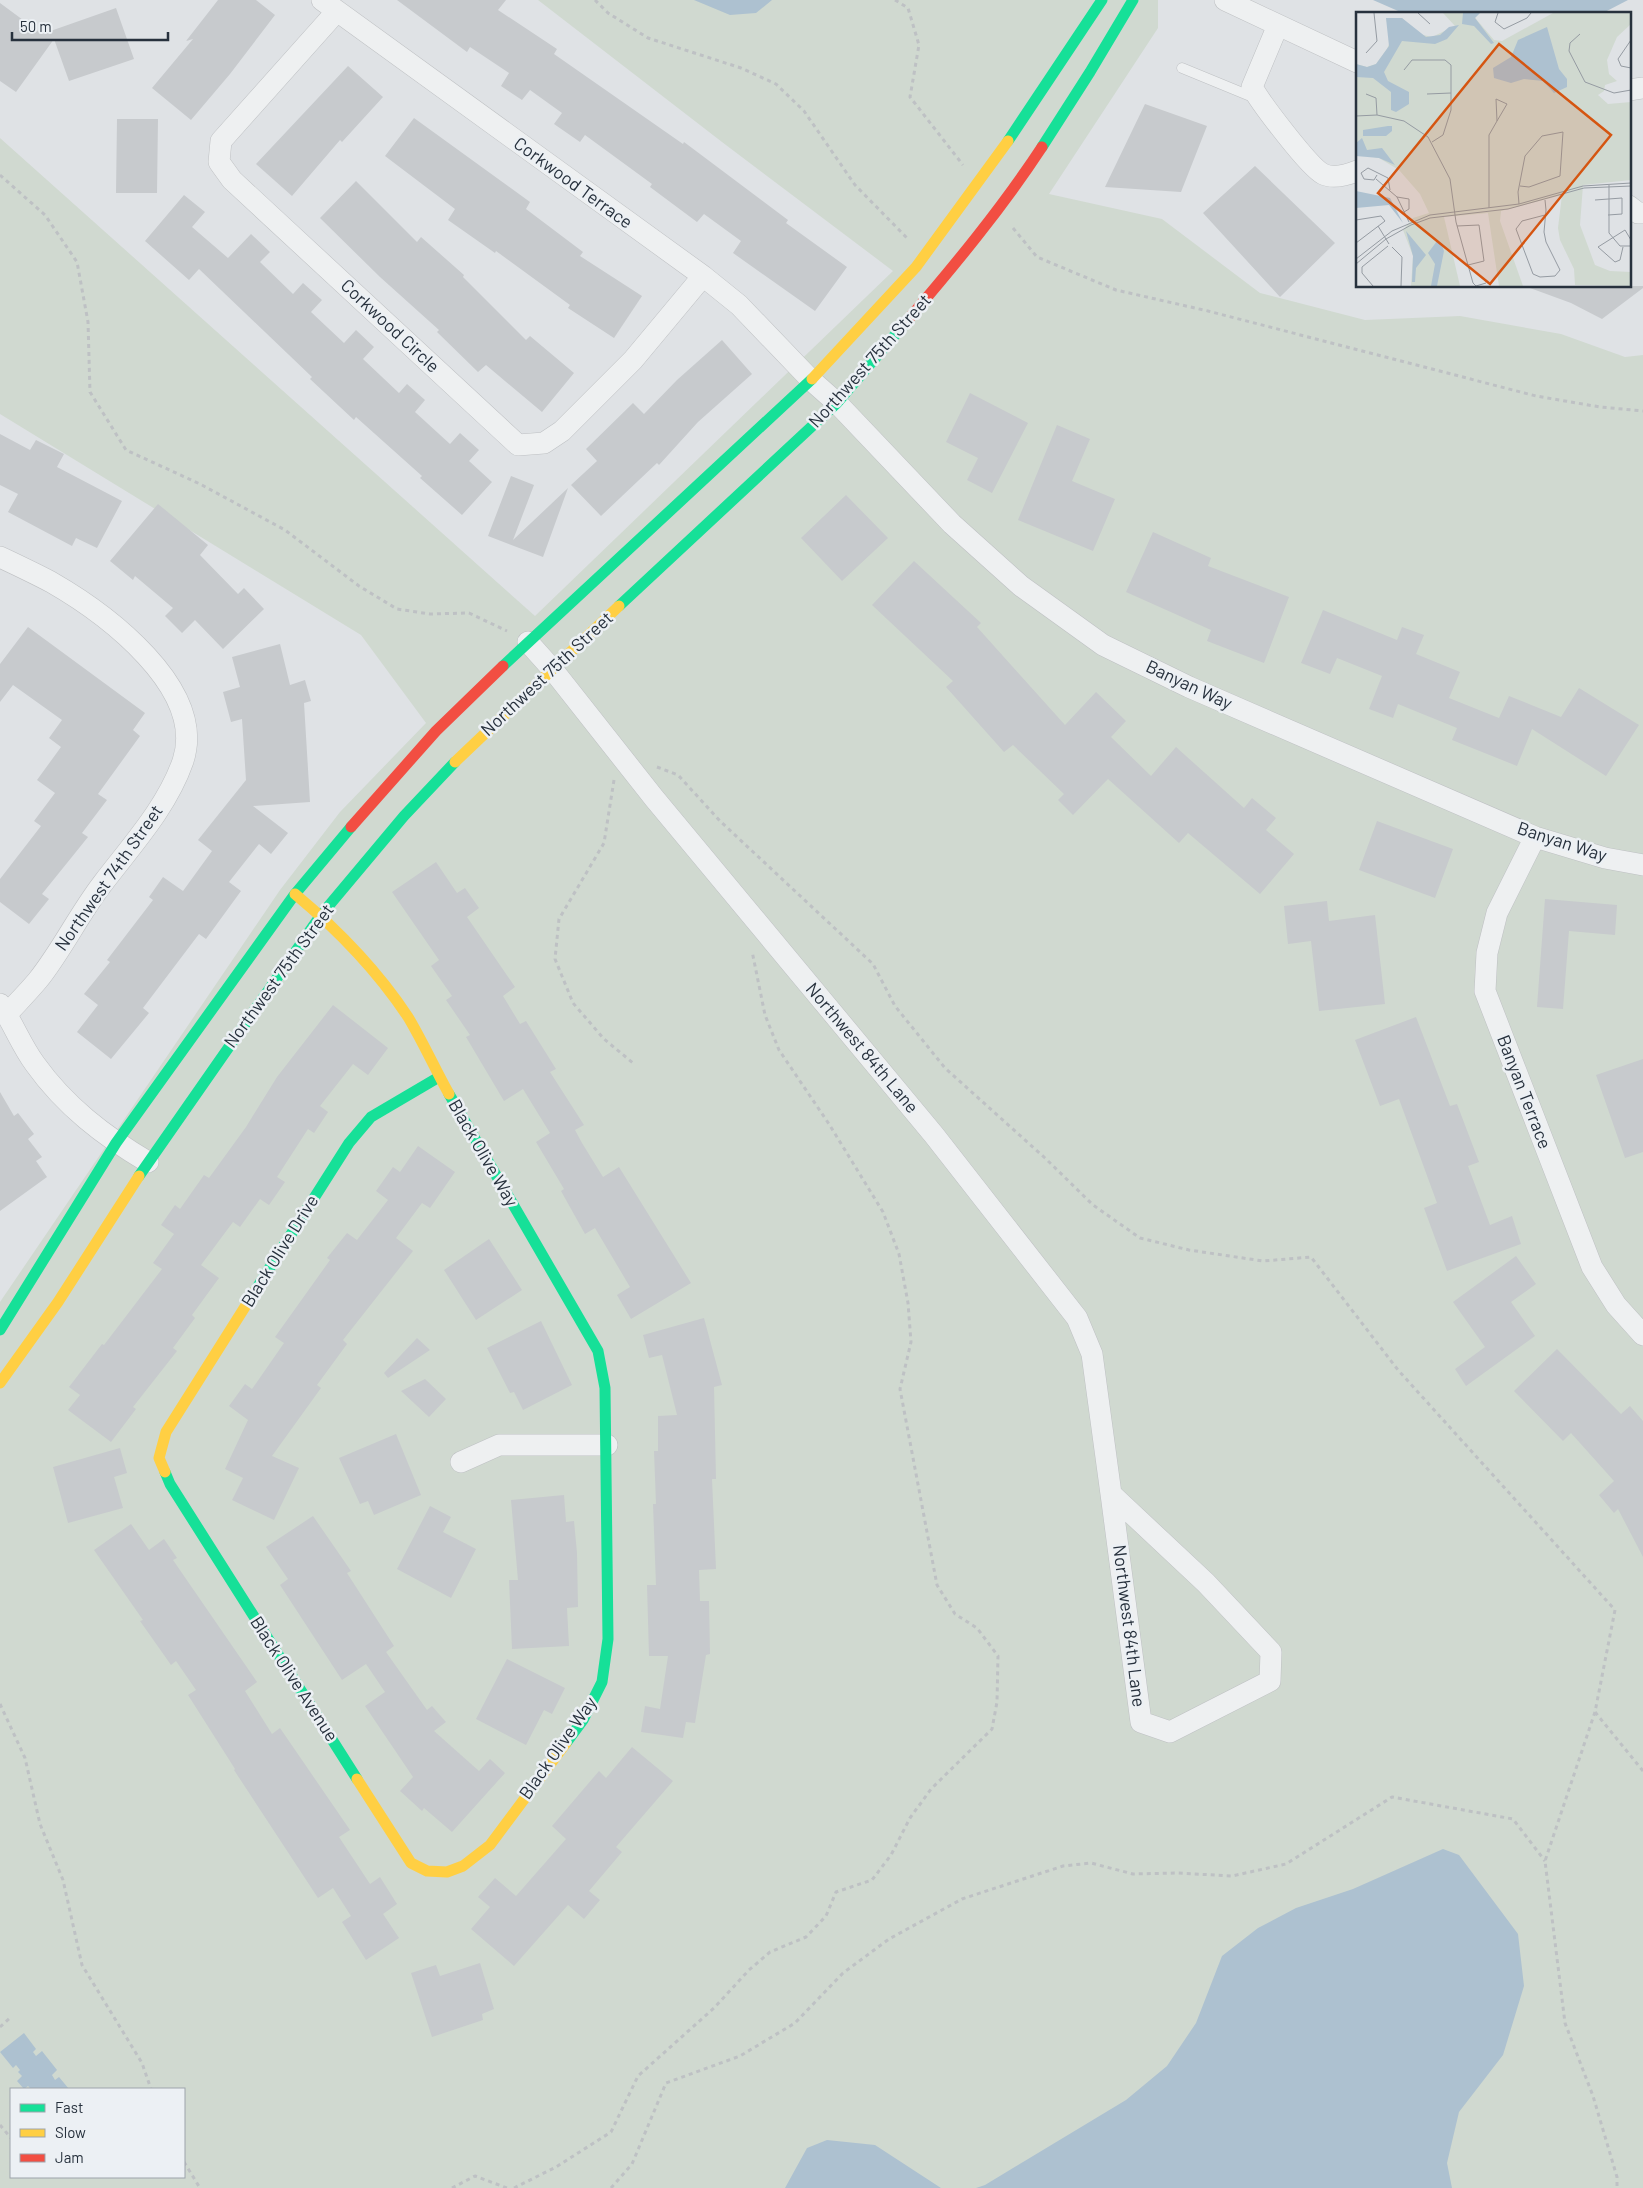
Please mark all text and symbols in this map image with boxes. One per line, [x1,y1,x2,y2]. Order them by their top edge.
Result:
scale bar [12,10,169,42]
inset map [1356,12,1630,288]
text: 50 m [20,17,52,35]
street label: Corkwood Terrace [510,132,637,233]
street label: Corkwood Circle [337,274,445,377]
street label: Northwest 75th Street [803,289,935,432]
street label: Northwest 75th Street [476,606,617,740]
street label: Banyan Way [1143,655,1236,714]
street label: Northwest 74th Street [49,800,167,955]
street label: Banyan Way [1515,816,1610,866]
street label: Northwest 75th Street [219,899,338,1052]
street label: Northwest 84th Lane [802,978,924,1117]
street label: Banyan Terrace [1493,1032,1557,1152]
street label: Black Olive Way [444,1095,523,1210]
street label: Black Olive Drive [236,1190,322,1311]
street label: Northwest 84th Lane [1109,1543,1151,1708]
street label: Black Olive Avenue [246,1612,344,1745]
street label: Black Olive Way [514,1692,601,1803]
legend [10,2088,185,2178]
text: Fast [55,2098,83,2116]
text: Slow [55,2123,86,2141]
text: Jam [55,2148,84,2166]

